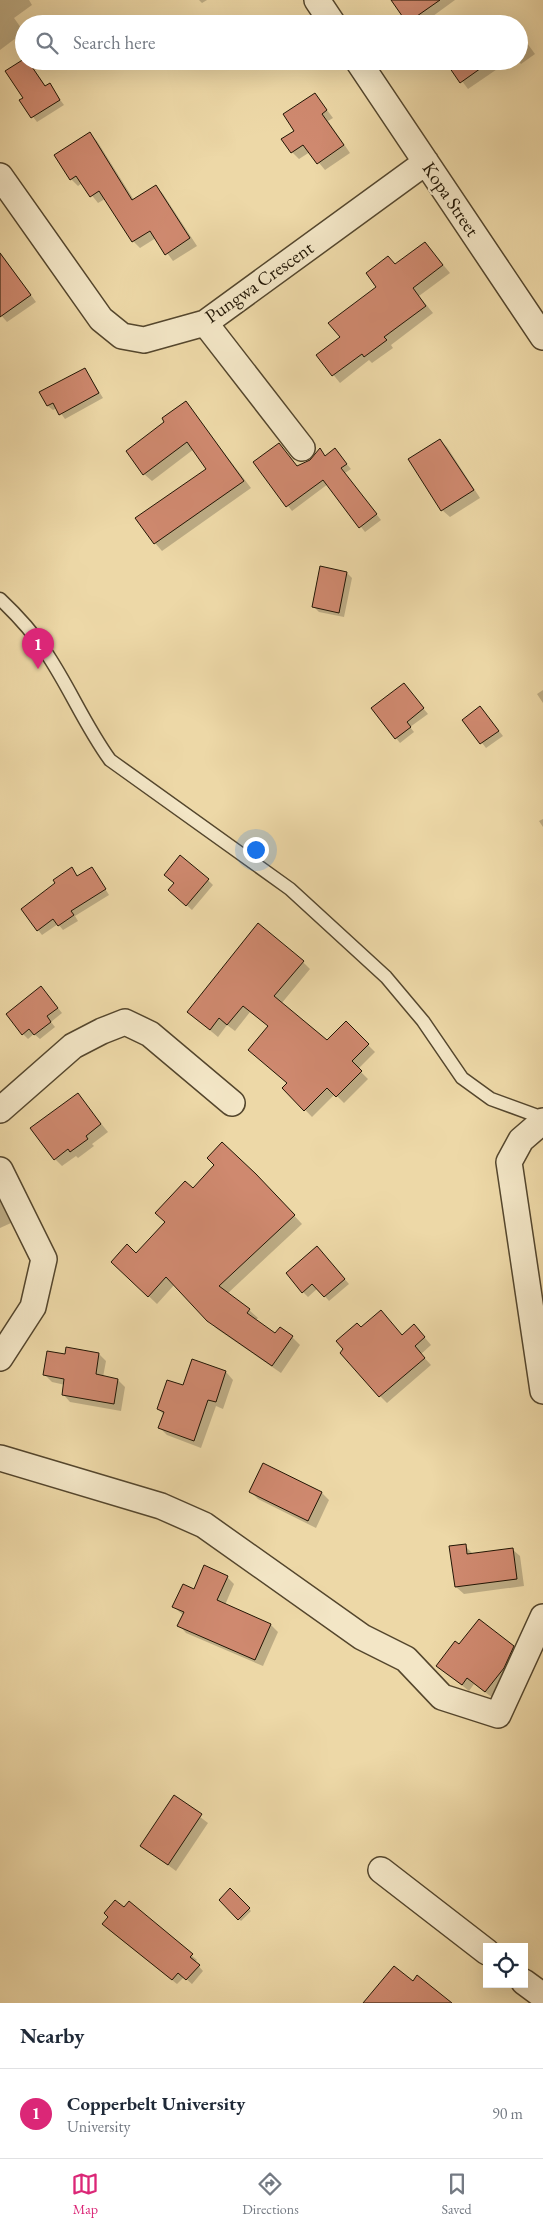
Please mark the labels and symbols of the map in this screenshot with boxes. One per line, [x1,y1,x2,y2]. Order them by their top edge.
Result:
street label: Kopa Street [417,157,485,241]
street label: Pungwa Crescent [200,235,318,329]
pin: 1 [22,628,54,669]
your location [243,837,269,863]

